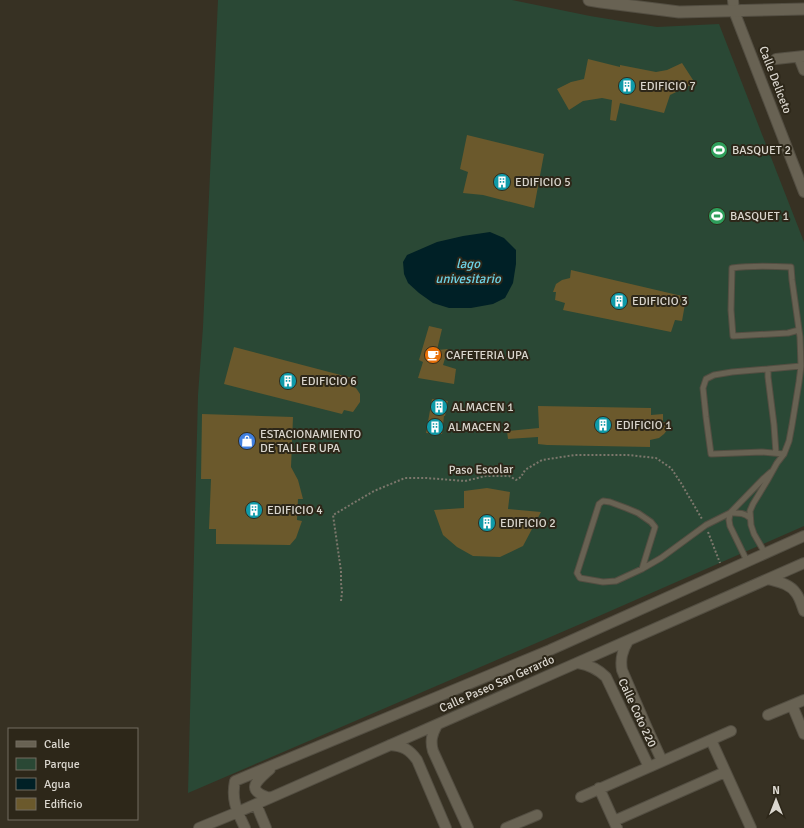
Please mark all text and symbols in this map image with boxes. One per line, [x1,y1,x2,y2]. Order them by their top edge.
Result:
street label: Calle Deliceto [755,44,795,116]
building icon: EDIFICIO 7 [617,76,637,96]
place label: EDIFICIO 7 [640,79,696,94]
sports icon: BASQUET 2 [709,140,729,160]
place label: BASQUET 2 [732,143,791,158]
building icon: EDIFICIO 5 [492,172,512,192]
place label: EDIFICIO 5 [515,175,571,190]
sports icon: BASQUET 1 [707,206,727,226]
place label: BASQUET 1 [730,209,789,224]
water label: lago univesitario [435,256,502,287]
building icon: EDIFICIO 3 [609,291,629,311]
place label: EDIFICIO 3 [632,294,688,309]
cafe icon: CAFETERIA UPA [423,345,443,365]
place label: CAFETERIA UPA [446,348,529,363]
building icon: EDIFICIO 6 [278,371,298,391]
place label: EDIFICIO 6 [301,374,357,389]
building icon: ALMACEN 1 [429,397,449,417]
place label: ALMACEN 1 [452,400,514,415]
building icon: EDIFICIO 1 [593,415,613,435]
building icon: ALMACEN 2 [425,417,445,437]
place label: EDIFICIO 1 [616,418,672,433]
place label: ALMACEN 2 [448,420,510,435]
place label: ESTACIONAMIENTO DE TALLER UPA [260,427,361,456]
shop icon: ESTACIONAMIENTO DE TALLER UPA [237,431,257,451]
street label: Paso Escolar [449,462,514,478]
building icon: EDIFICIO 4 [244,500,264,520]
place label: EDIFICIO 4 [267,503,323,518]
building icon: EDIFICIO 2 [477,513,497,533]
place label: EDIFICIO 2 [500,516,556,531]
street label: Calle Paseo San Gerardo [437,652,557,716]
street label: Calle Coto 220 [614,676,660,750]
legend [8,728,138,820]
text: Calle [44,737,70,752]
text: Parque [44,757,80,772]
text: Agua [44,777,70,792]
north arrow [756,780,796,820]
text: N [772,784,780,797]
text: Edificio [44,797,82,812]

